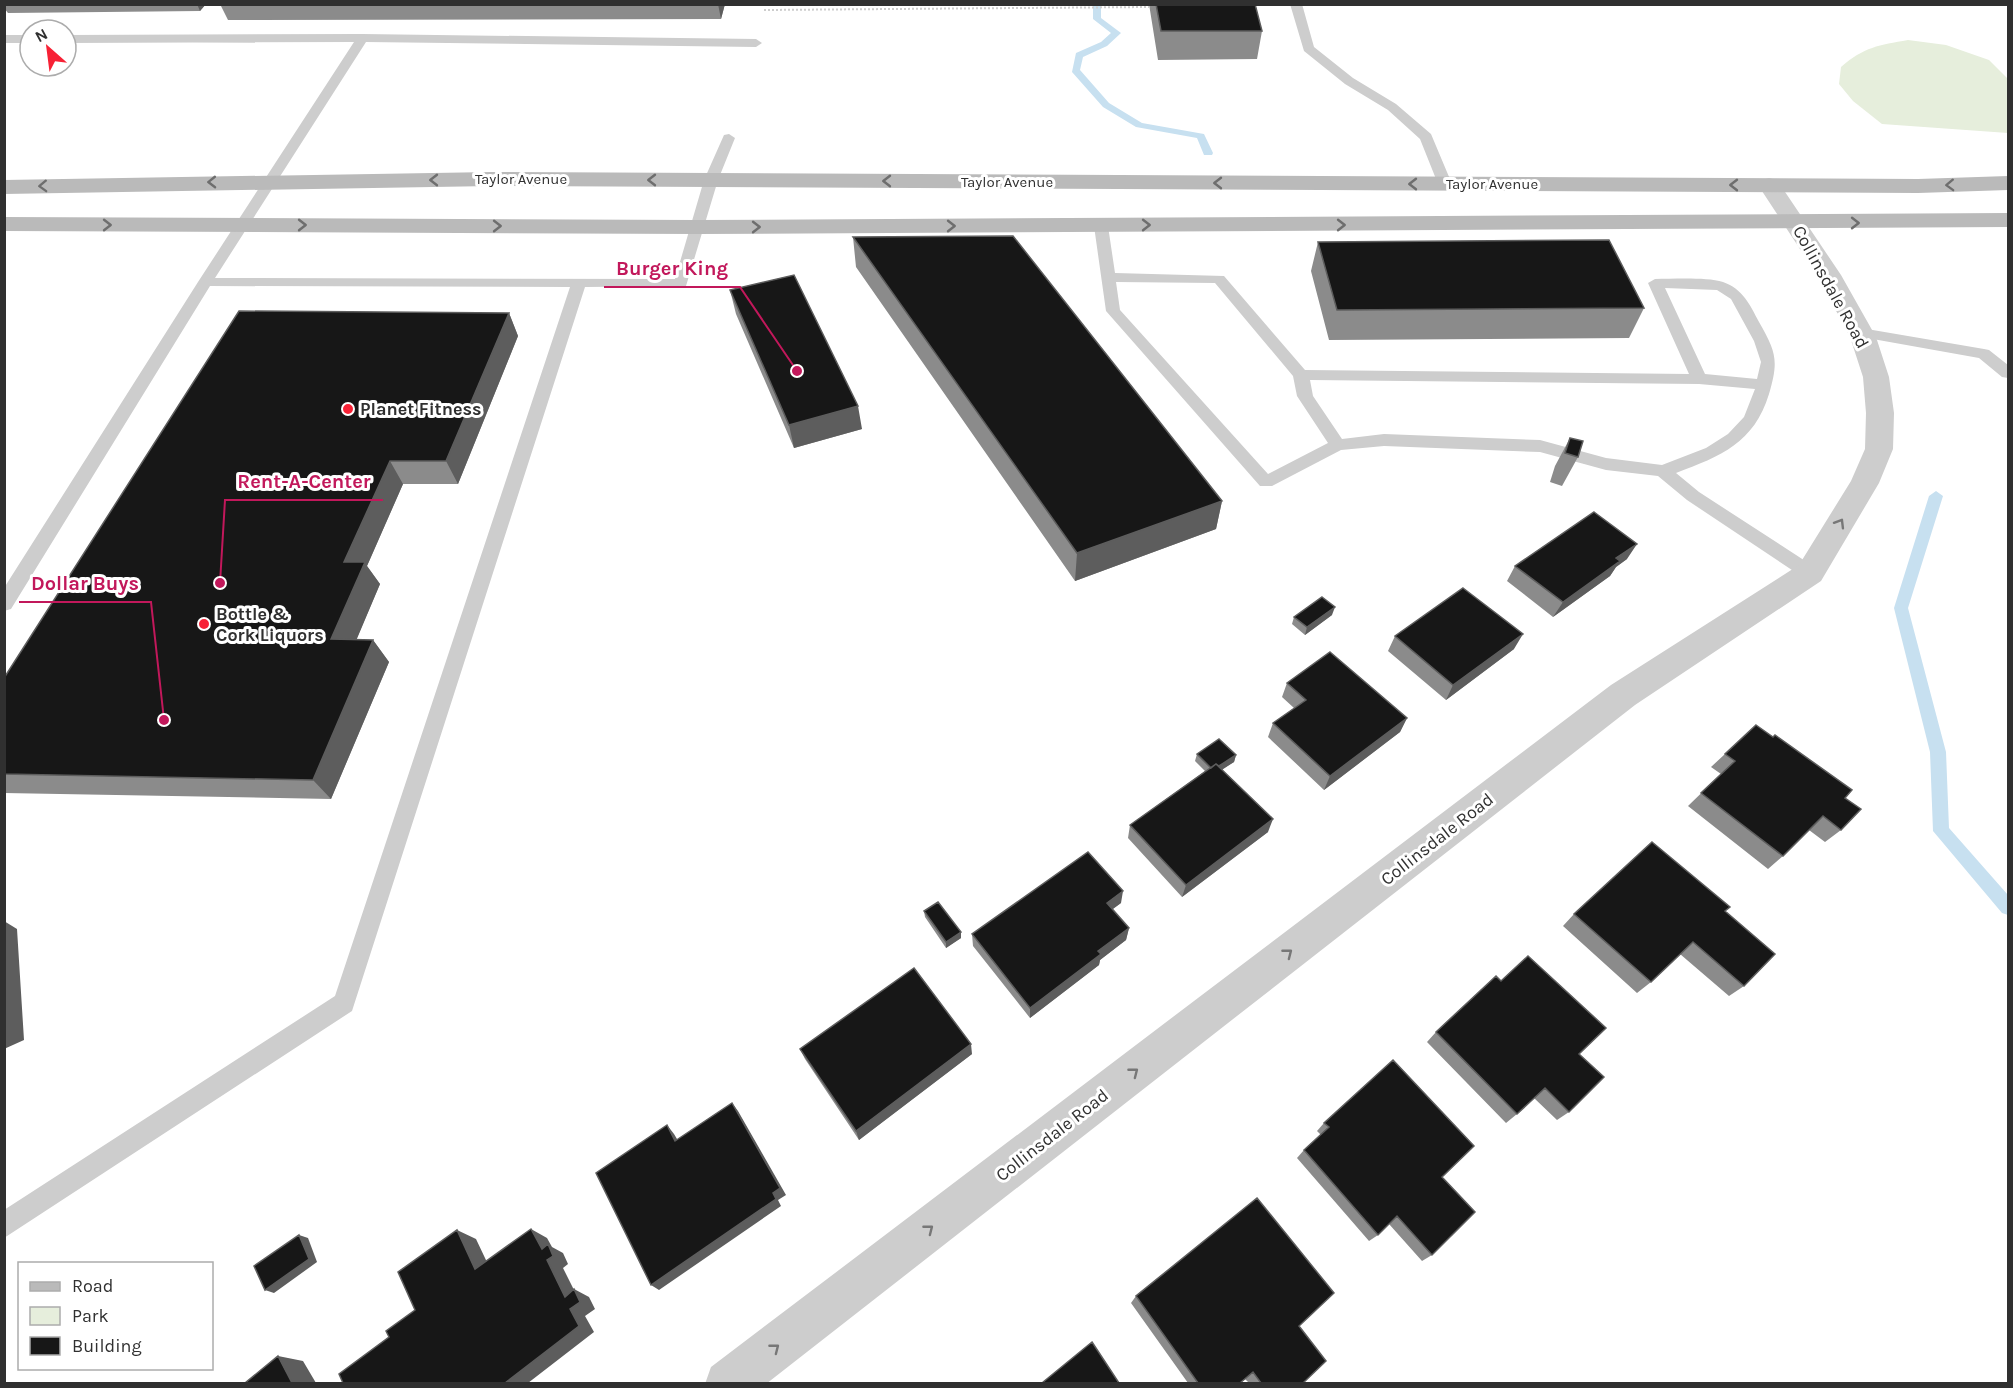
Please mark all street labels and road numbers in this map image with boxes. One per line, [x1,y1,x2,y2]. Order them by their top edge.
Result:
street label: Taylor Avenue [475,170,567,188]
street label: Taylor Avenue [961,173,1053,191]
street label: Taylor Avenue [1446,175,1538,193]
street label: Collinsdale Road [1788,222,1874,352]
street label: Collinsdale Road [1376,788,1498,890]
street label: Collinsdale Road [991,1084,1113,1186]

